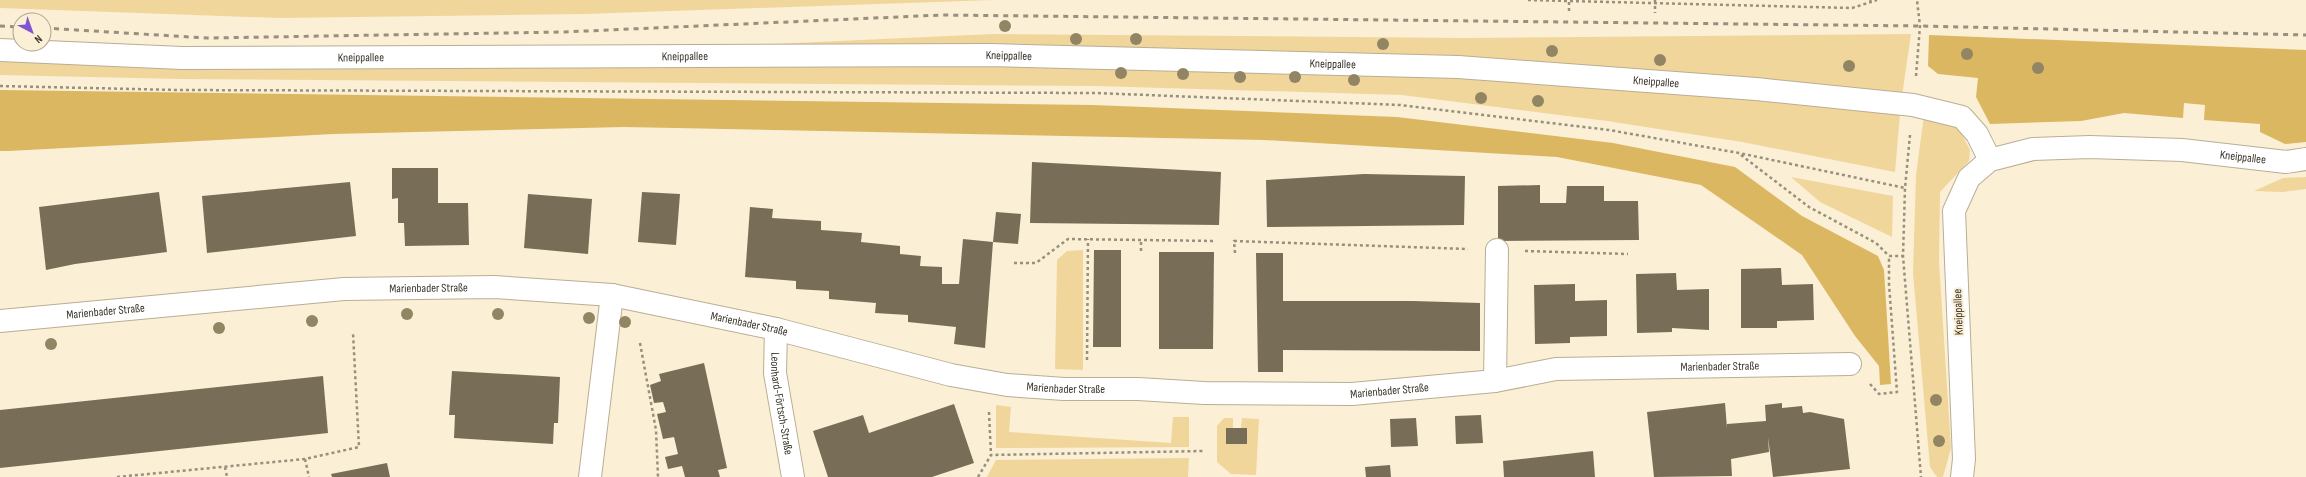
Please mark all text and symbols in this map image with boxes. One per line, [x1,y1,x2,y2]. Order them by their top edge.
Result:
north arrow [12,12,52,52]
text: N [32,32,45,46]
street label: Kneippallee [986,48,1032,64]
street label: Kneippallee [662,49,708,64]
street label: Kneippallee [338,50,384,65]
street label: Kneippallee [1309,56,1356,72]
street label: Kneippallee [1632,73,1680,91]
street label: Kneippallee [2219,147,2267,168]
street label: Marienbader Straße [389,280,468,296]
street label: Kneippallee [1950,288,1967,335]
street label: Marienbader Straße [66,301,146,323]
street label: Marienbader Straße [709,309,790,340]
street label: Leonhard-Förtsch-Straße [767,352,796,456]
street label: Marienbader Straße [1680,359,1760,375]
street label: Marienbader Straße [1026,379,1105,397]
street label: Marienbader Straße [1350,380,1430,402]

